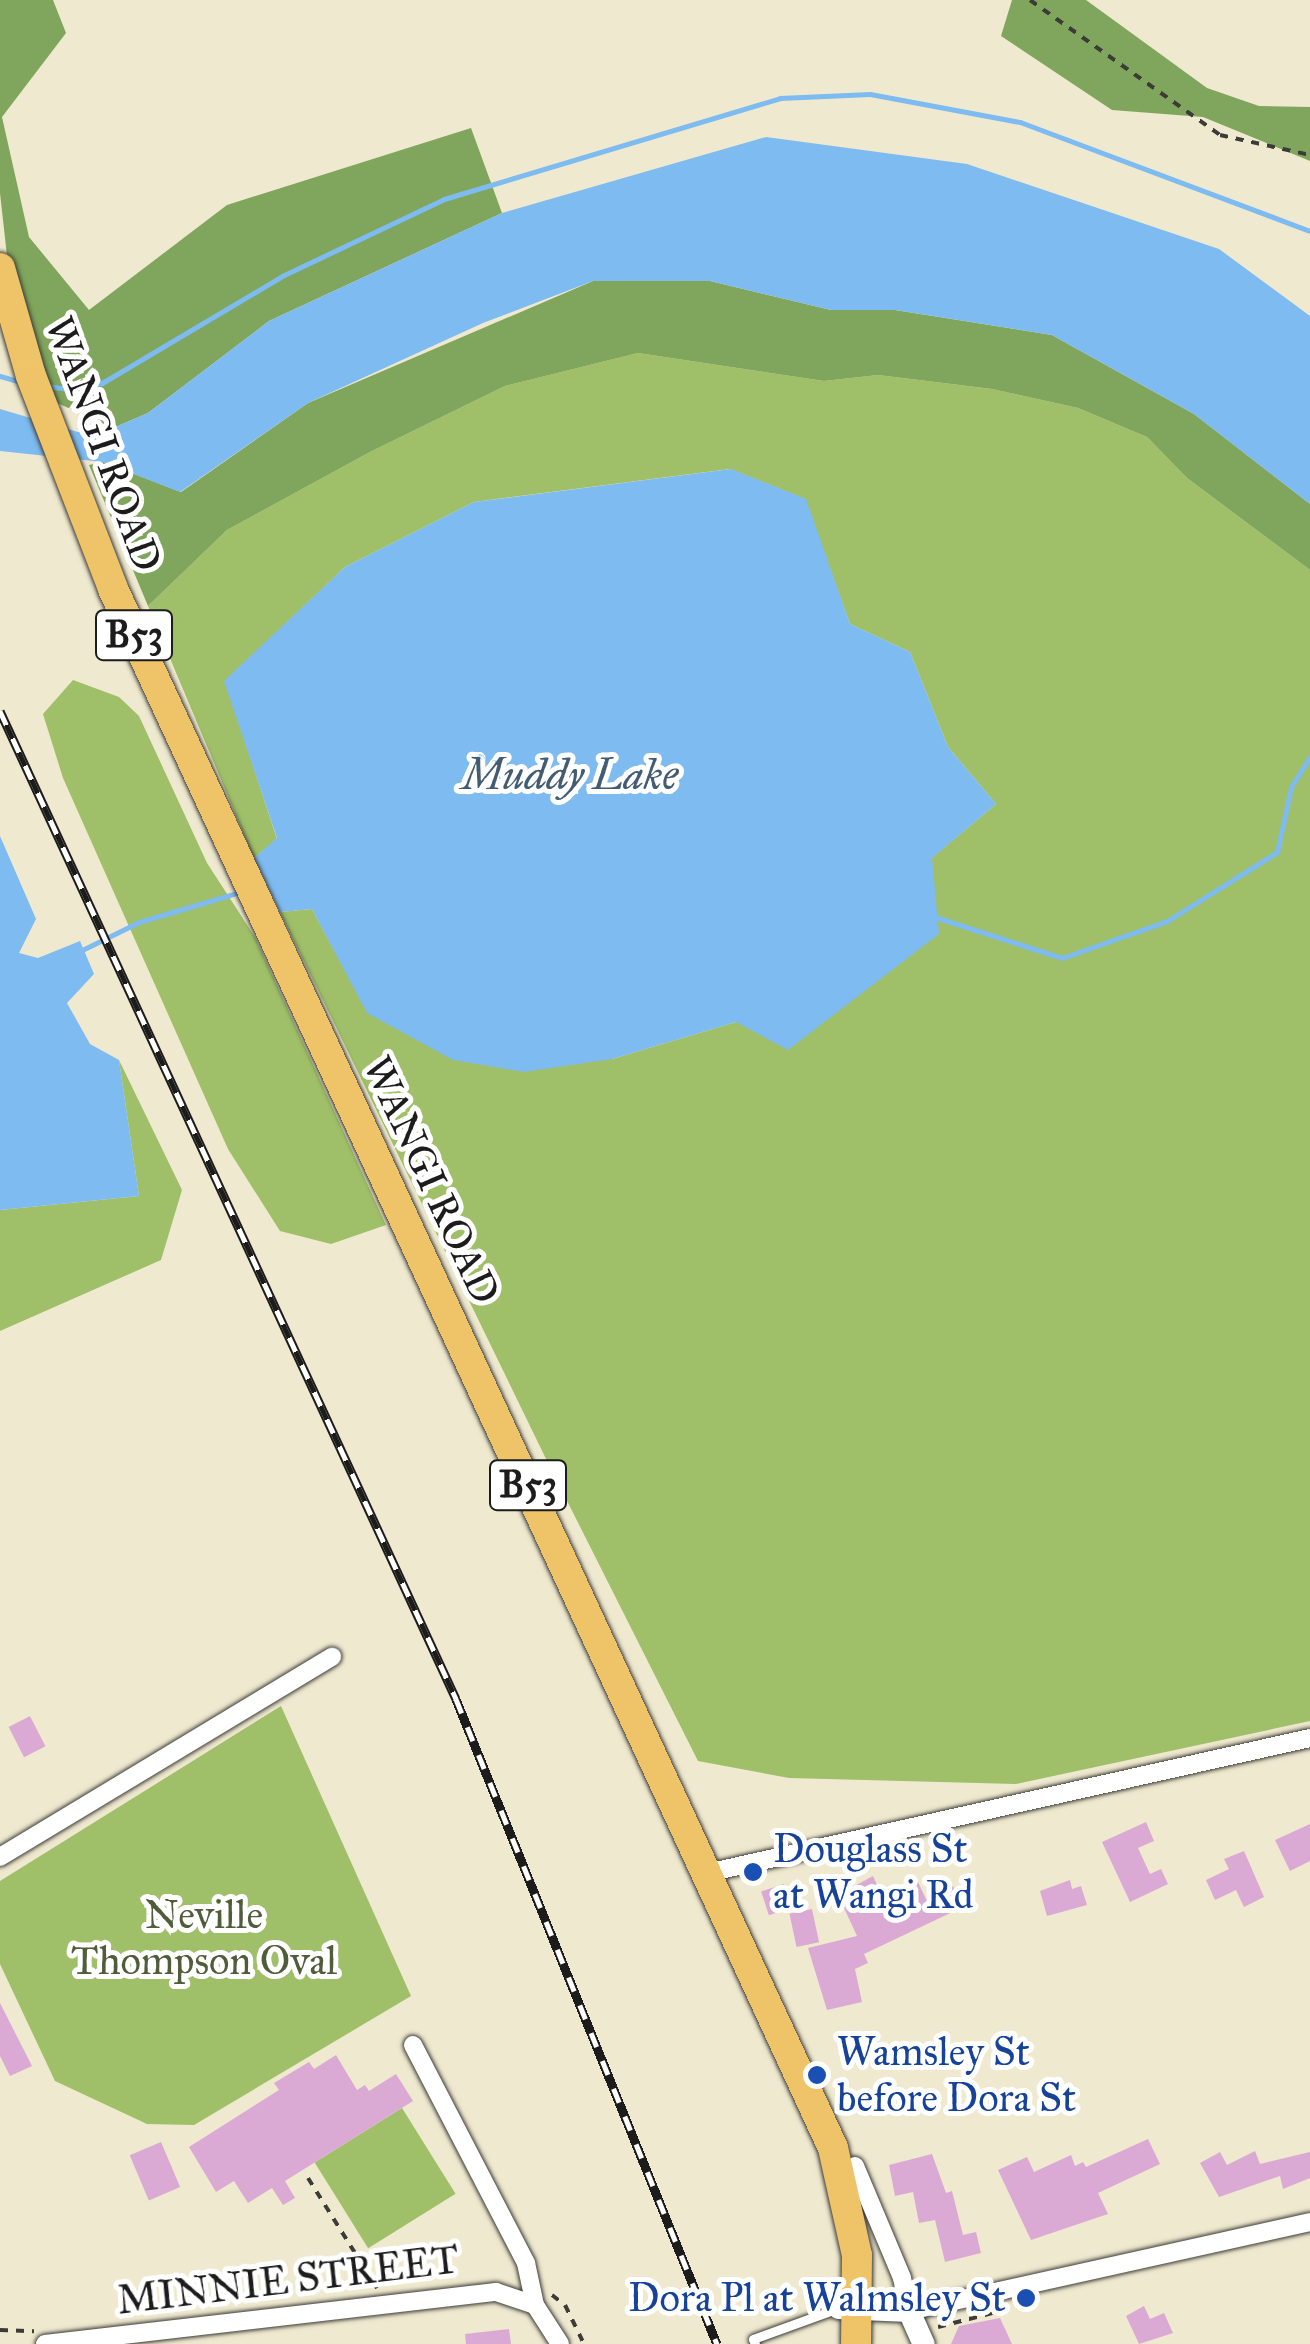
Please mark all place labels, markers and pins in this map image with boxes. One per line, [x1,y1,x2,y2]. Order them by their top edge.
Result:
place label: Douglass St at Wangi Rd [773,1825,974,1919]
marker: Douglass St at Wangi Rd [742,1861,764,1883]
place label: Wamsley St before Dora St [837,2028,1076,2122]
marker: Wamsley St before Dora St [806,2064,828,2086]
place label: Dora Pl at Walmsley St [628,2274,1006,2322]
marker: Dora Pl at Walmsley St [1015,2287,1037,2309]

